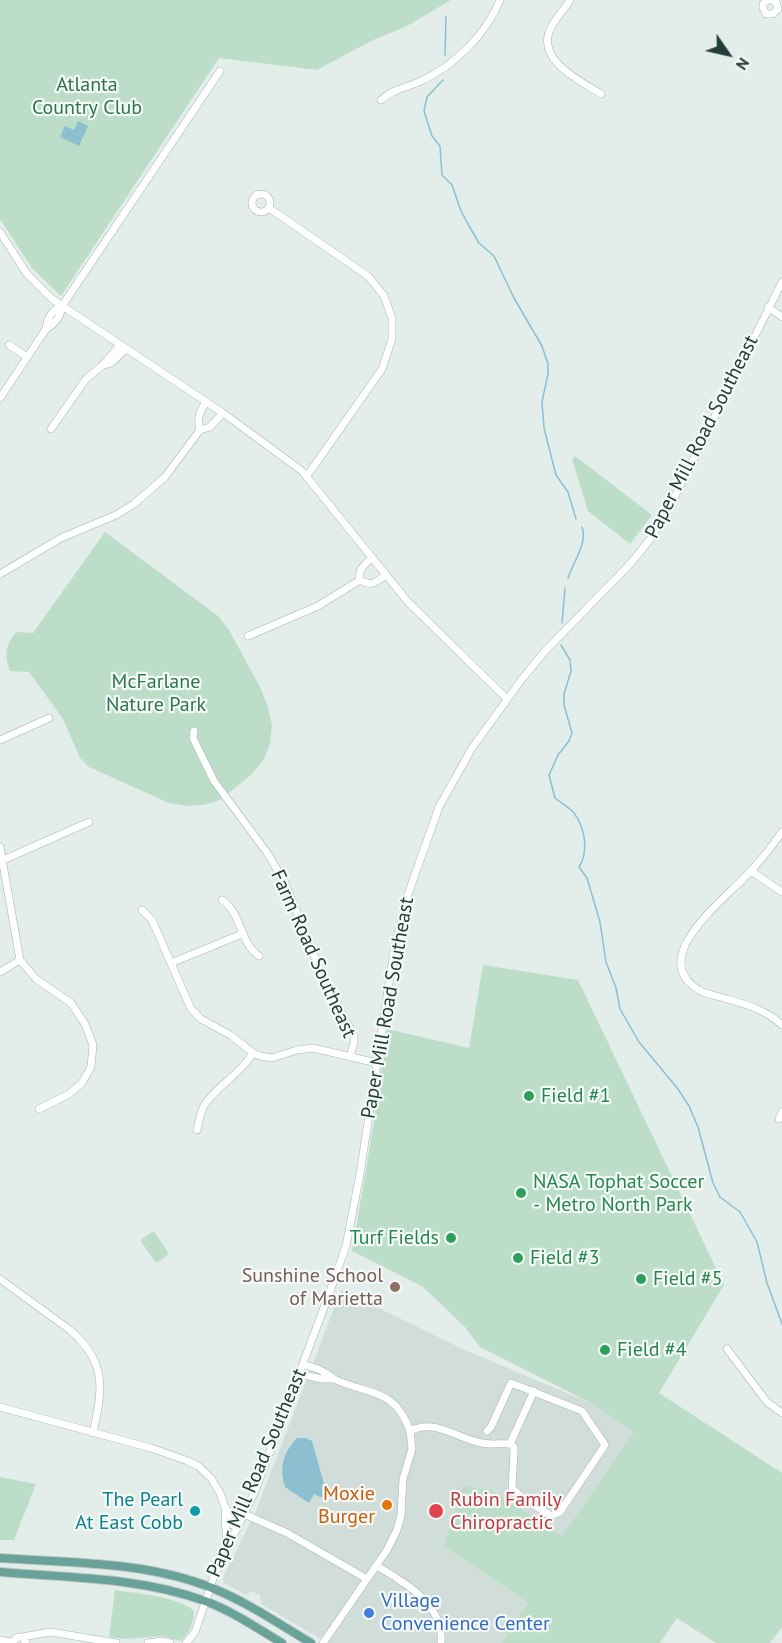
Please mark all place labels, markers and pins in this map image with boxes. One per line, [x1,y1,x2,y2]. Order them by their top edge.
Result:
place label: Field #1 [541,1084,611,1108]
marker: Field #1 [522,1089,536,1103]
place label: NASA Tophat Soccer - Metro North Park [533,1170,704,1217]
marker: NASA Tophat Soccer - Metro North Park [514,1186,528,1200]
place label: Turf Fields [350,1226,439,1250]
marker: Turf Fields [444,1231,458,1245]
place label: Field #3 [530,1246,600,1270]
marker: Field #3 [511,1251,525,1265]
place label: Sunshine School of Marietta [242,1264,383,1311]
place label: Field #5 [653,1267,723,1291]
marker: Field #5 [634,1272,648,1286]
marker: Sunshine School of Marietta [388,1280,402,1294]
place label: Field #4 [617,1338,687,1362]
marker: Field #4 [598,1343,612,1357]
place label: Moxie Burger [318,1482,375,1529]
place label: The Pearl At East Cobb [75,1488,183,1535]
place label: Rubin Family Chiropractic [450,1488,562,1535]
marker: Moxie Burger [380,1498,394,1512]
marker: Rubin Family Chiropractic [427,1502,445,1520]
marker: The Pearl At East Cobb [188,1504,202,1518]
place label: Village Convenience Center [381,1589,550,1636]
marker: Village Convenience Center [362,1606,376,1620]

